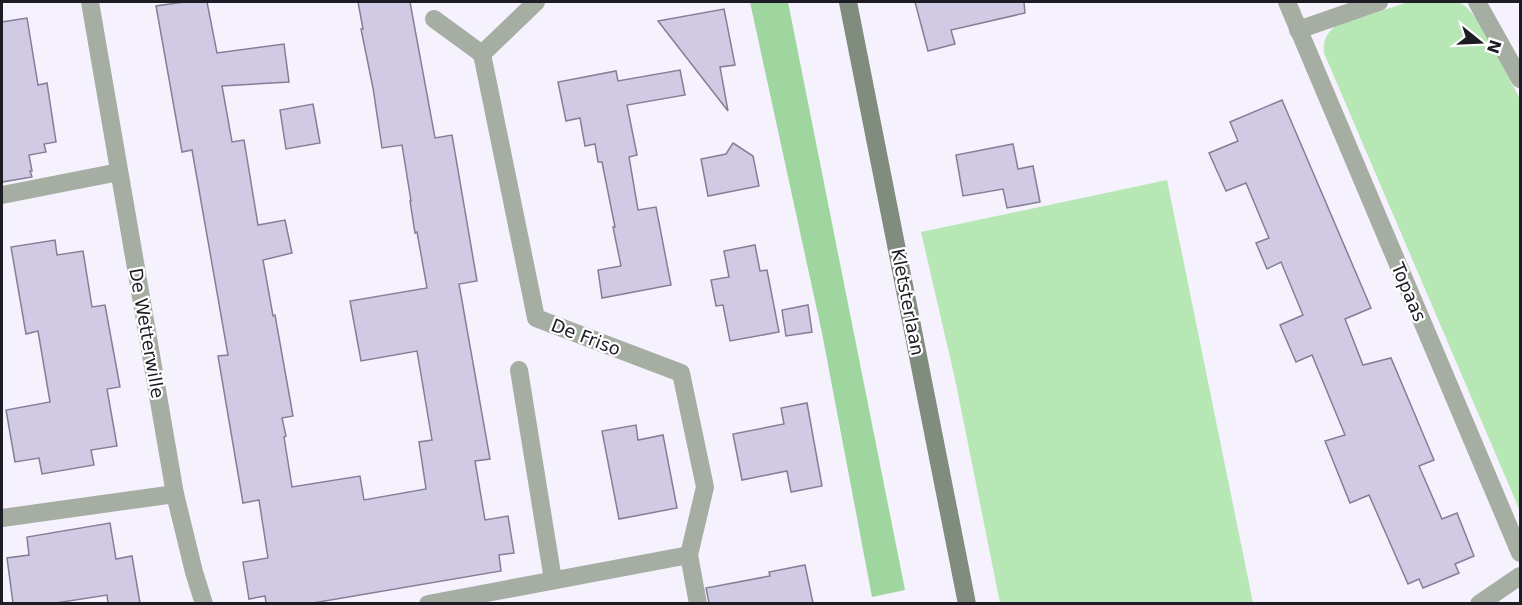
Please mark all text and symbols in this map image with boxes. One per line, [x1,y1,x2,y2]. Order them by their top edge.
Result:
north arrow [1450,12,1510,72]
text: N [1483,37,1505,56]
street label: Kletsterlaan [887,247,929,357]
street label: Topaas [1387,259,1431,325]
street label: De Wetterwille [125,266,169,400]
street label: De Friso [548,314,624,360]

